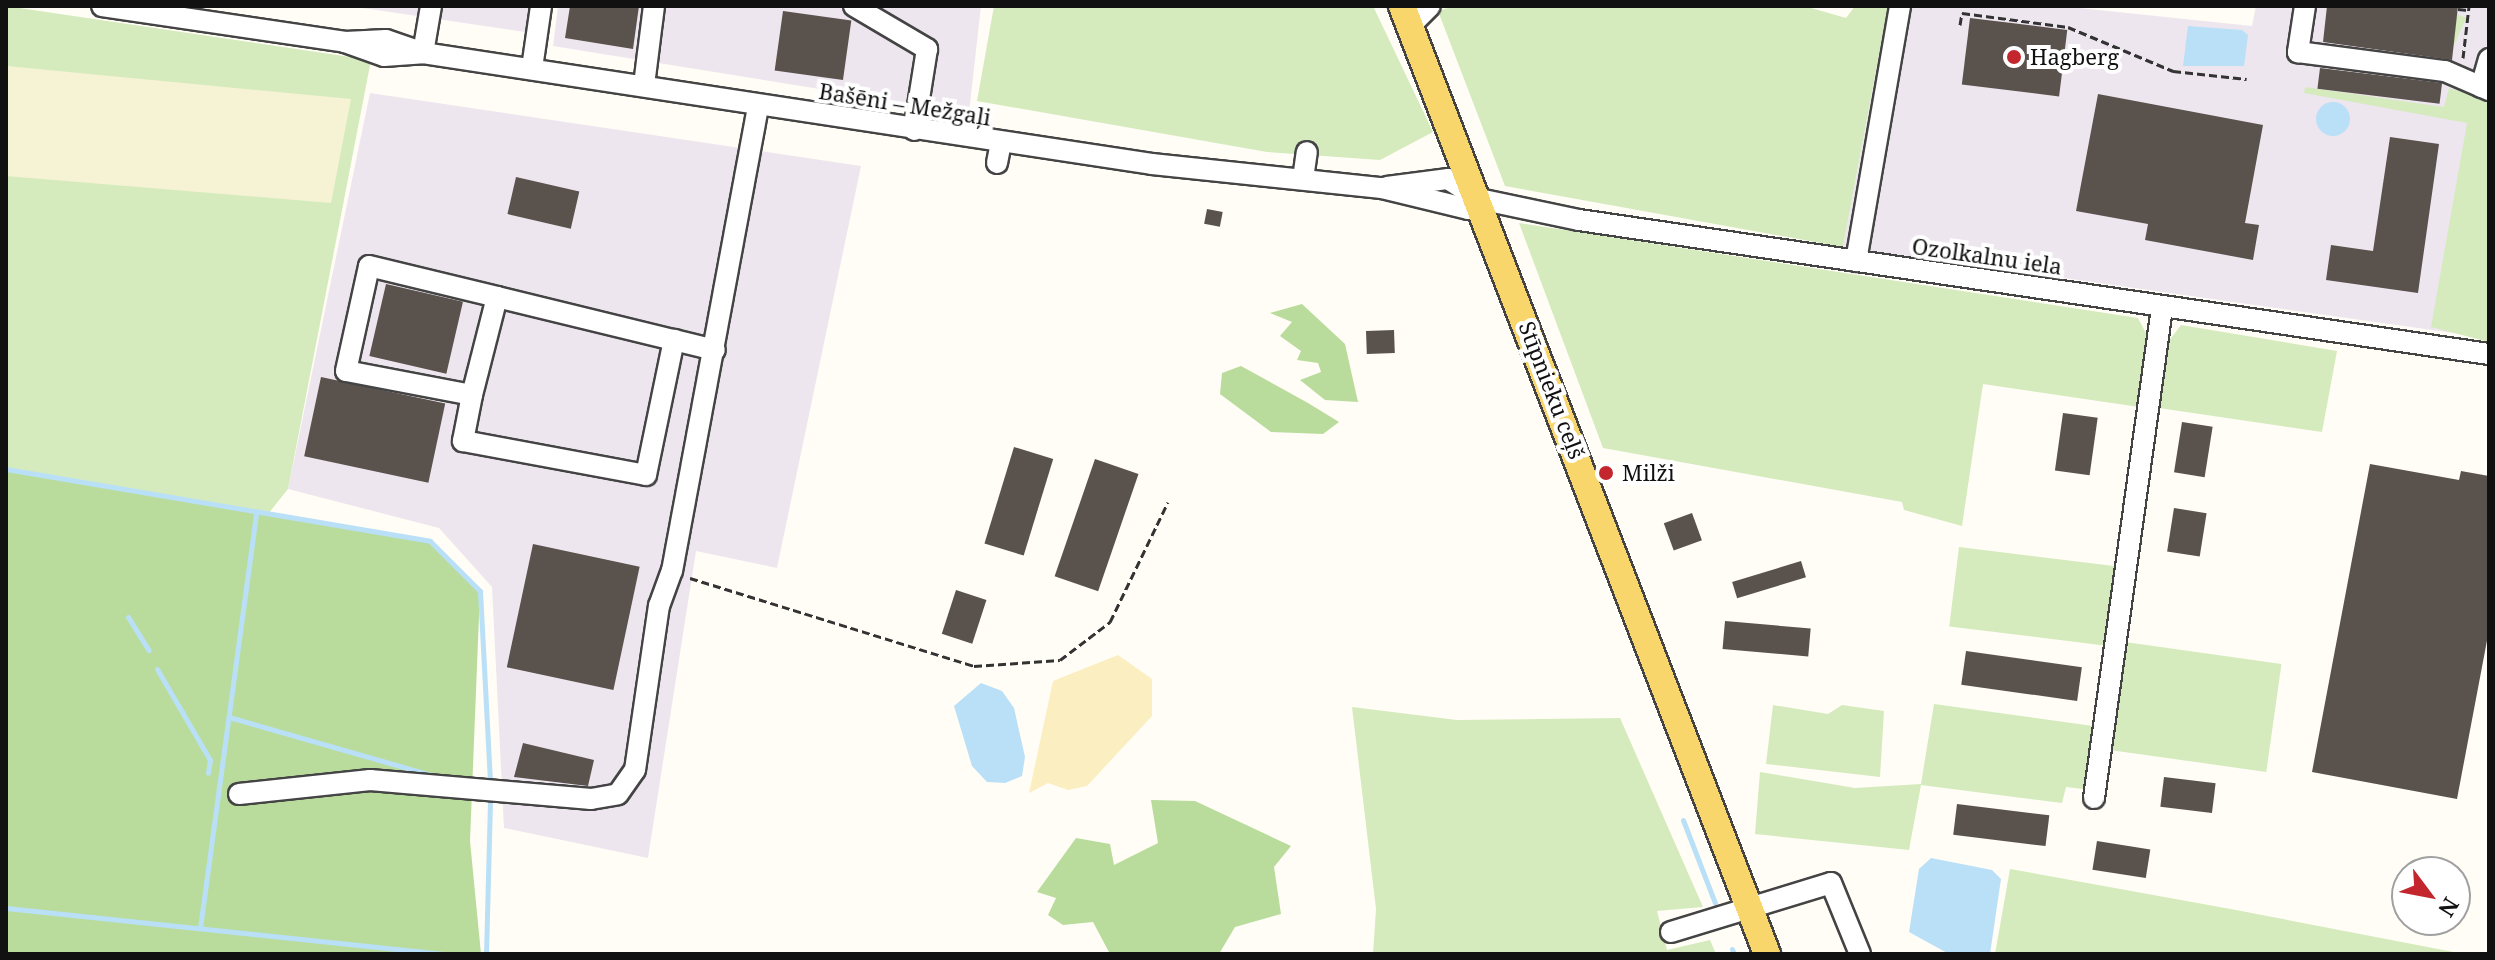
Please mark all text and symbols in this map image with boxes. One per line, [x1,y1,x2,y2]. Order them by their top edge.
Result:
place label: Hagberg [2030,44,2119,70]
marker: Hagberg [2005,48,2023,66]
street label: Bašēni – Mežgaļi [817,77,993,131]
street label: Ozolkalnu iela [1910,232,2064,280]
street label: Stīpnieku ceļš [1514,318,1590,462]
place label: Milži [1622,460,1675,486]
marker: Milži [1597,464,1615,482]
north arrow [2391,856,2471,936]
text: N [2432,892,2467,923]

